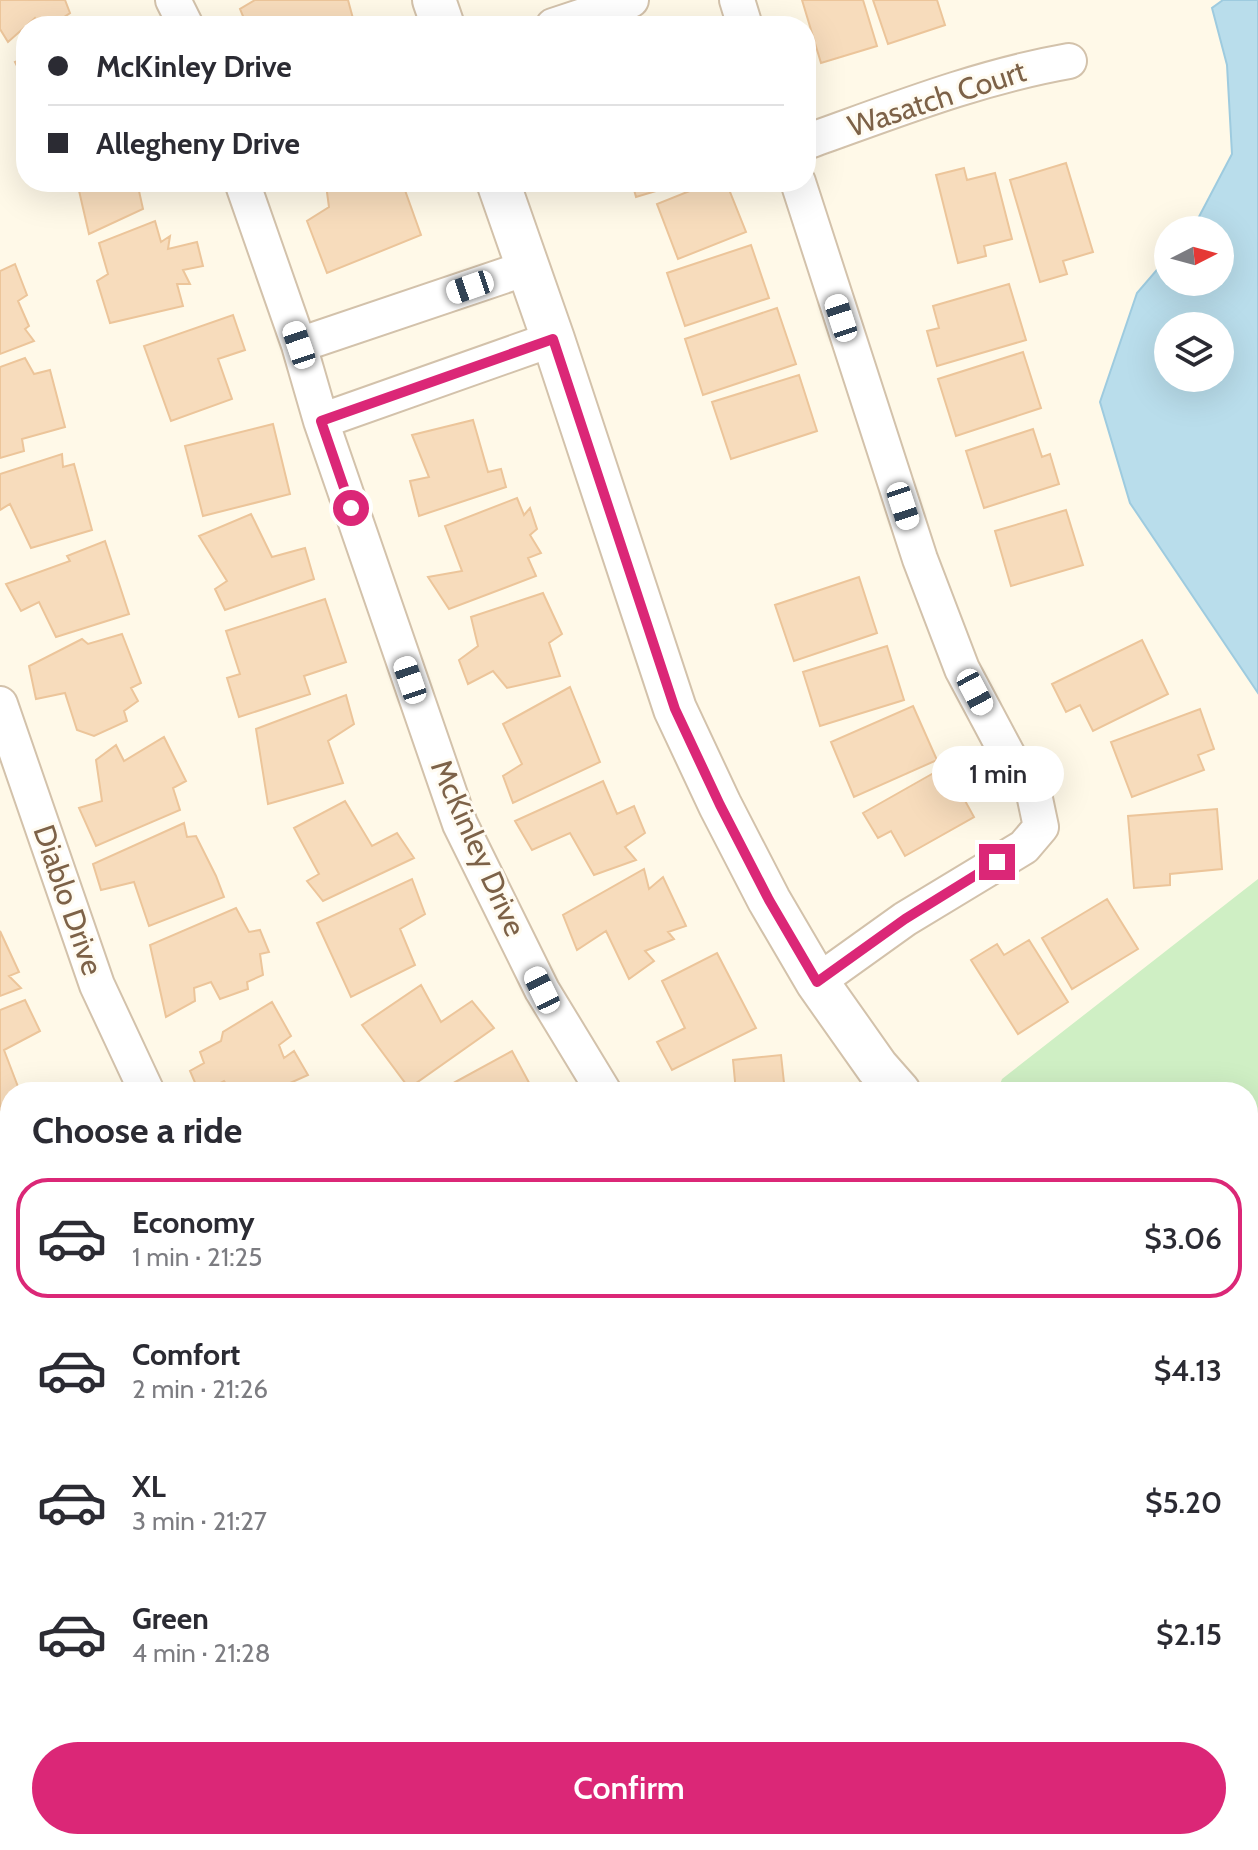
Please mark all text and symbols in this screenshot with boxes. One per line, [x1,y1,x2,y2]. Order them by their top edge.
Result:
text: McKinley Drive [96,48,292,85]
street label: Wasatch Court [843,52,1030,145]
text: Allegheny Drive [96,125,300,162]
north arrow [1154,216,1234,296]
map controls [1154,216,1234,392]
car [443,268,497,306]
car [822,291,860,345]
button: layers [1154,312,1234,392]
car [280,318,318,372]
car [884,479,922,533]
route start [333,490,369,526]
car [391,653,429,707]
car [953,665,997,719]
callout: 1 min [931,746,1063,802]
street label: McKinley Drive [423,754,534,942]
text: 1 min [969,758,1027,790]
street label: Diablo Drive [26,820,111,980]
route end [979,844,1015,880]
car [521,963,563,1017]
text: Choose a ride [32,1108,242,1152]
icon: car [36,1202,108,1274]
text: Economy [132,1204,255,1241]
text: $3.06 [1144,1220,1222,1257]
text: 1 min · 21:25 [132,1241,262,1273]
icon: car [36,1334,108,1406]
text: Comfort [132,1336,240,1373]
text: $4.13 [1154,1352,1222,1389]
text: 2 min · 21:26 [132,1373,268,1405]
icon: car [36,1466,108,1538]
text: XL [132,1468,166,1505]
text: $5.20 [1145,1484,1222,1521]
text: 3 min · 21:27 [132,1505,267,1537]
icon: car [36,1598,108,1670]
text: Green [132,1600,209,1637]
text: $2.15 [1156,1616,1222,1653]
text: 4 min · 21:28 [132,1637,271,1669]
button: Confirm [32,1742,1226,1834]

